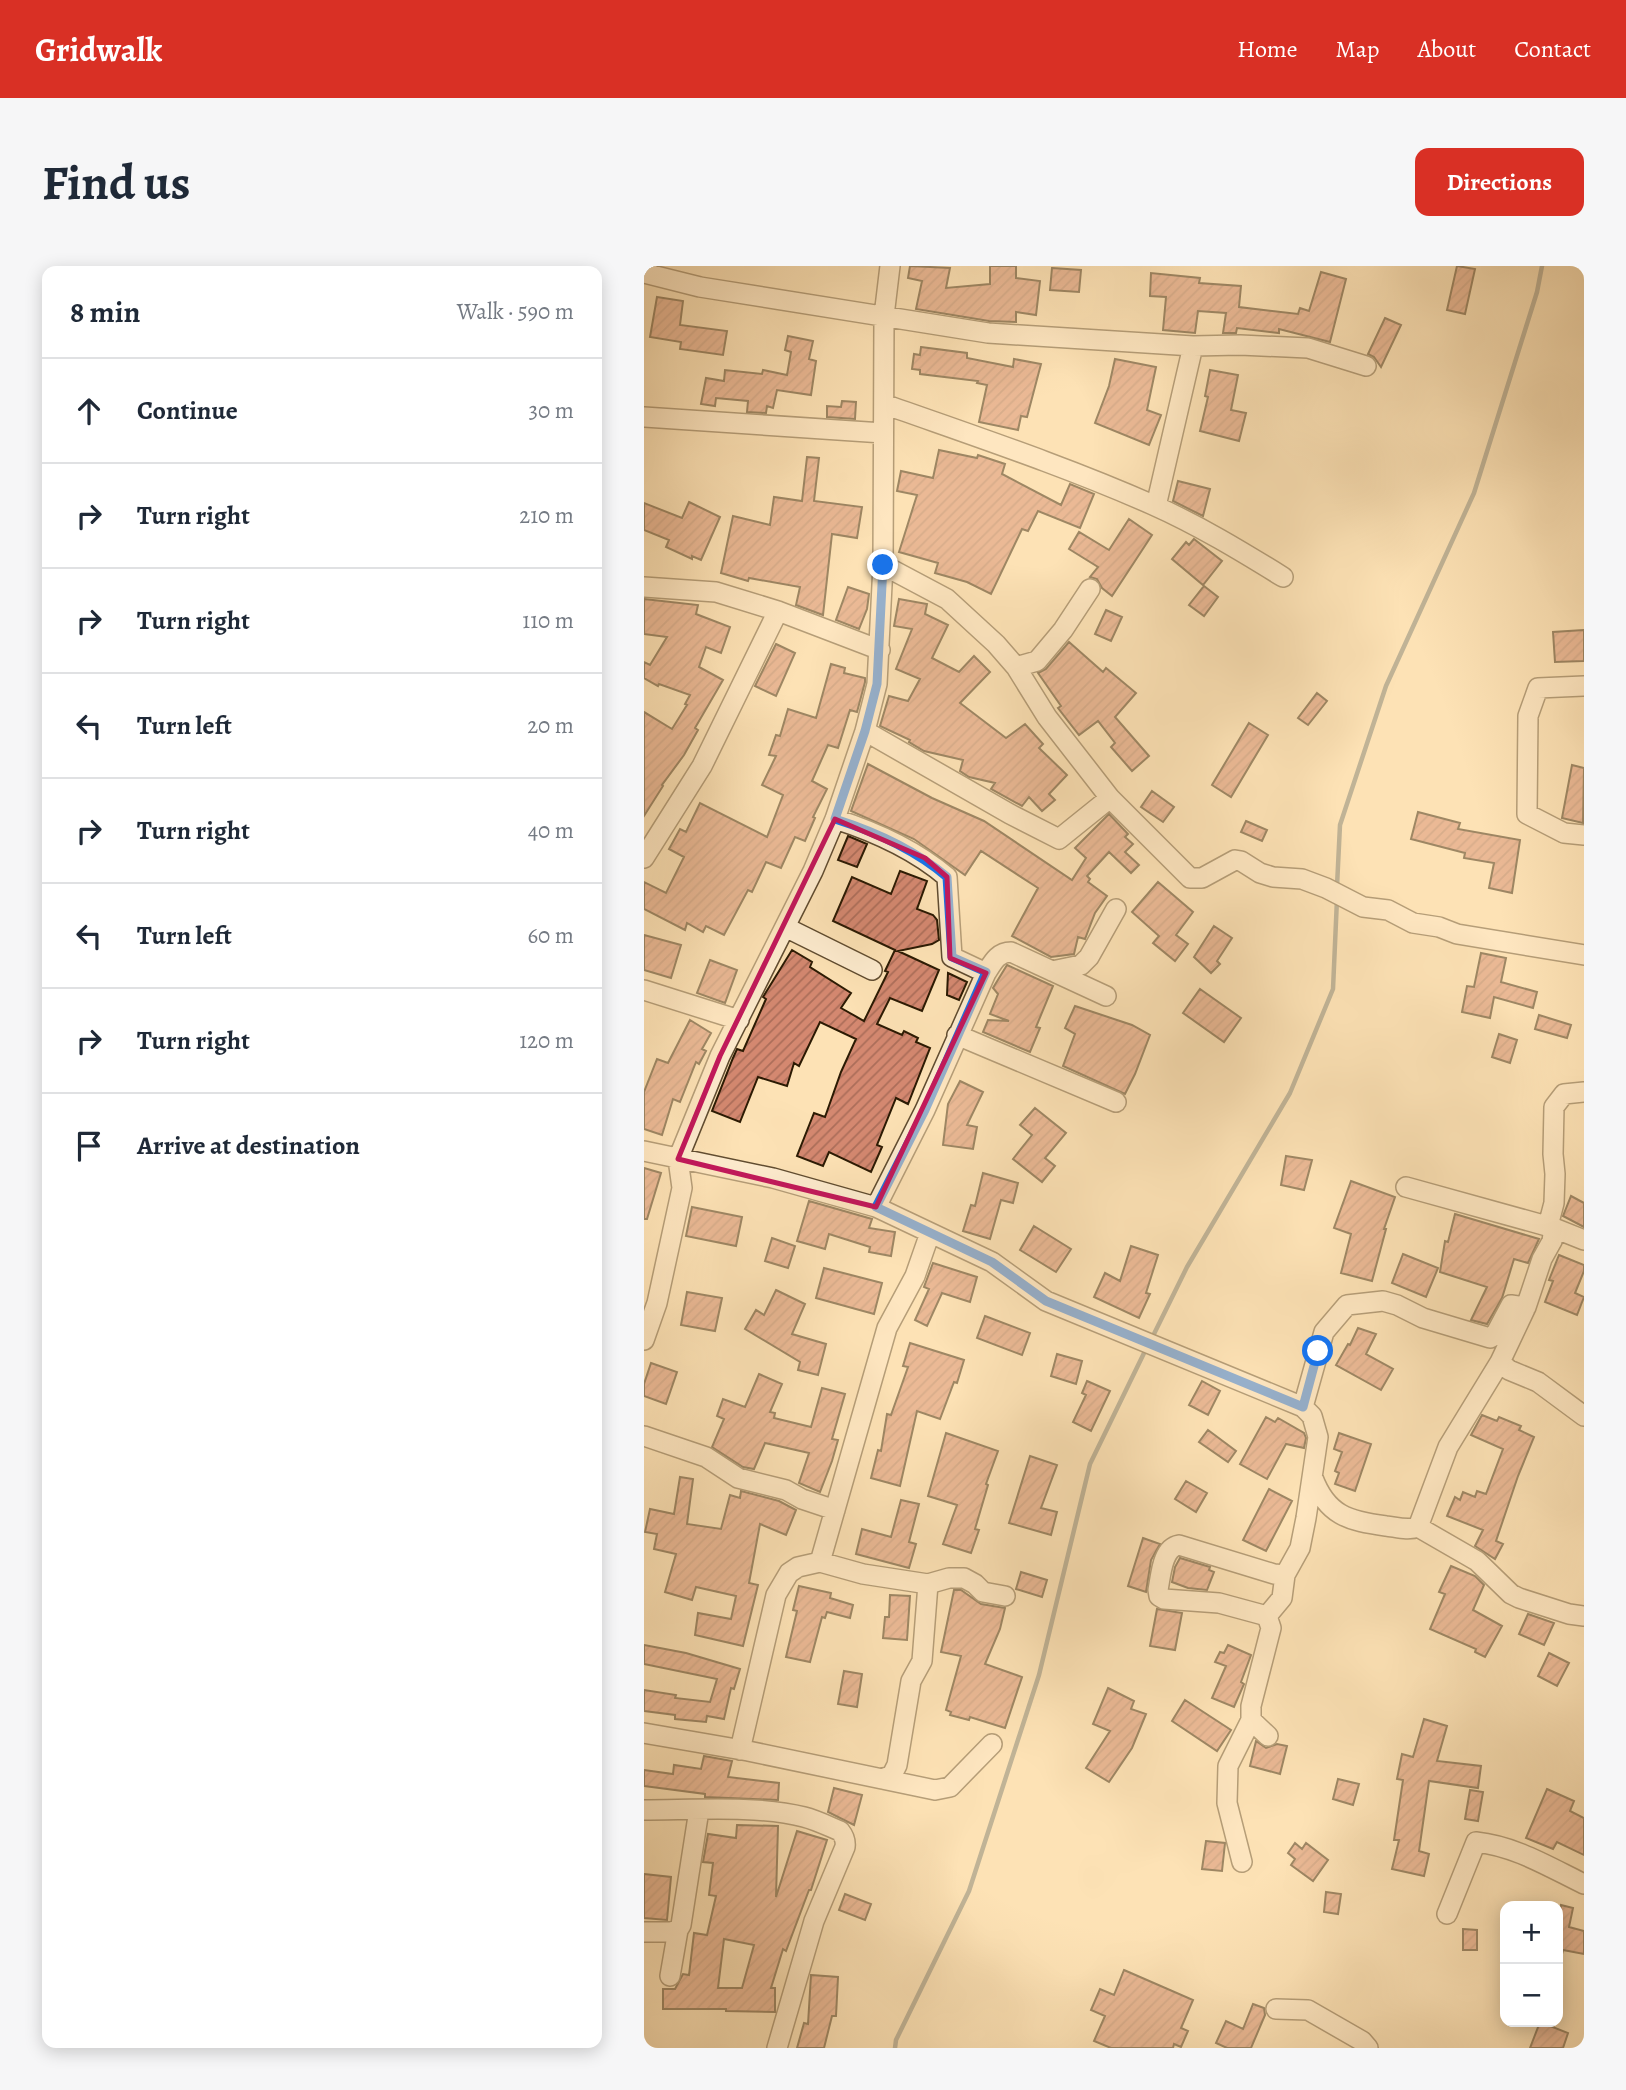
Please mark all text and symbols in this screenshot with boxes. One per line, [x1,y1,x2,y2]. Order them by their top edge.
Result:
text: Gridwalk [35,27,162,72]
text: Home [1237,33,1298,65]
text: Map [1336,33,1380,65]
text: About [1418,33,1476,65]
text: Contact [1514,33,1591,65]
button: Directions [1415,148,1584,216]
text: Find us [42,149,190,216]
text: 8 min [70,292,140,332]
text: Walk · 590 m [457,296,574,327]
icon: ahead [70,392,108,430]
text: Continue [137,393,238,428]
text: 30 m [528,395,574,426]
icon: right [70,497,108,535]
text: Turn right [137,498,250,533]
text: 210 m [519,500,574,531]
route end [867,549,898,580]
icon: right [70,602,108,640]
text: Turn right [137,603,250,638]
text: 110 m [522,605,574,636]
icon: left [70,707,108,745]
text: Turn left [137,708,232,743]
text: 20 m [527,710,574,741]
icon: right [70,812,108,850]
text: Turn right [137,813,250,848]
text: 40 m [528,815,574,846]
icon: left [70,917,108,955]
text: Turn left [137,918,232,953]
text: 60 m [527,920,574,951]
icon: right [70,1022,108,1060]
text: Turn right [137,1023,250,1058]
text: 120 m [519,1025,574,1056]
icon: arrive [70,1127,108,1165]
text: Arrive at destination [137,1128,360,1163]
route start [1302,1335,1333,1366]
map controls [1500,1901,1563,2027]
button: + [1500,1901,1563,1964]
button: − [1500,1964,1563,2027]

